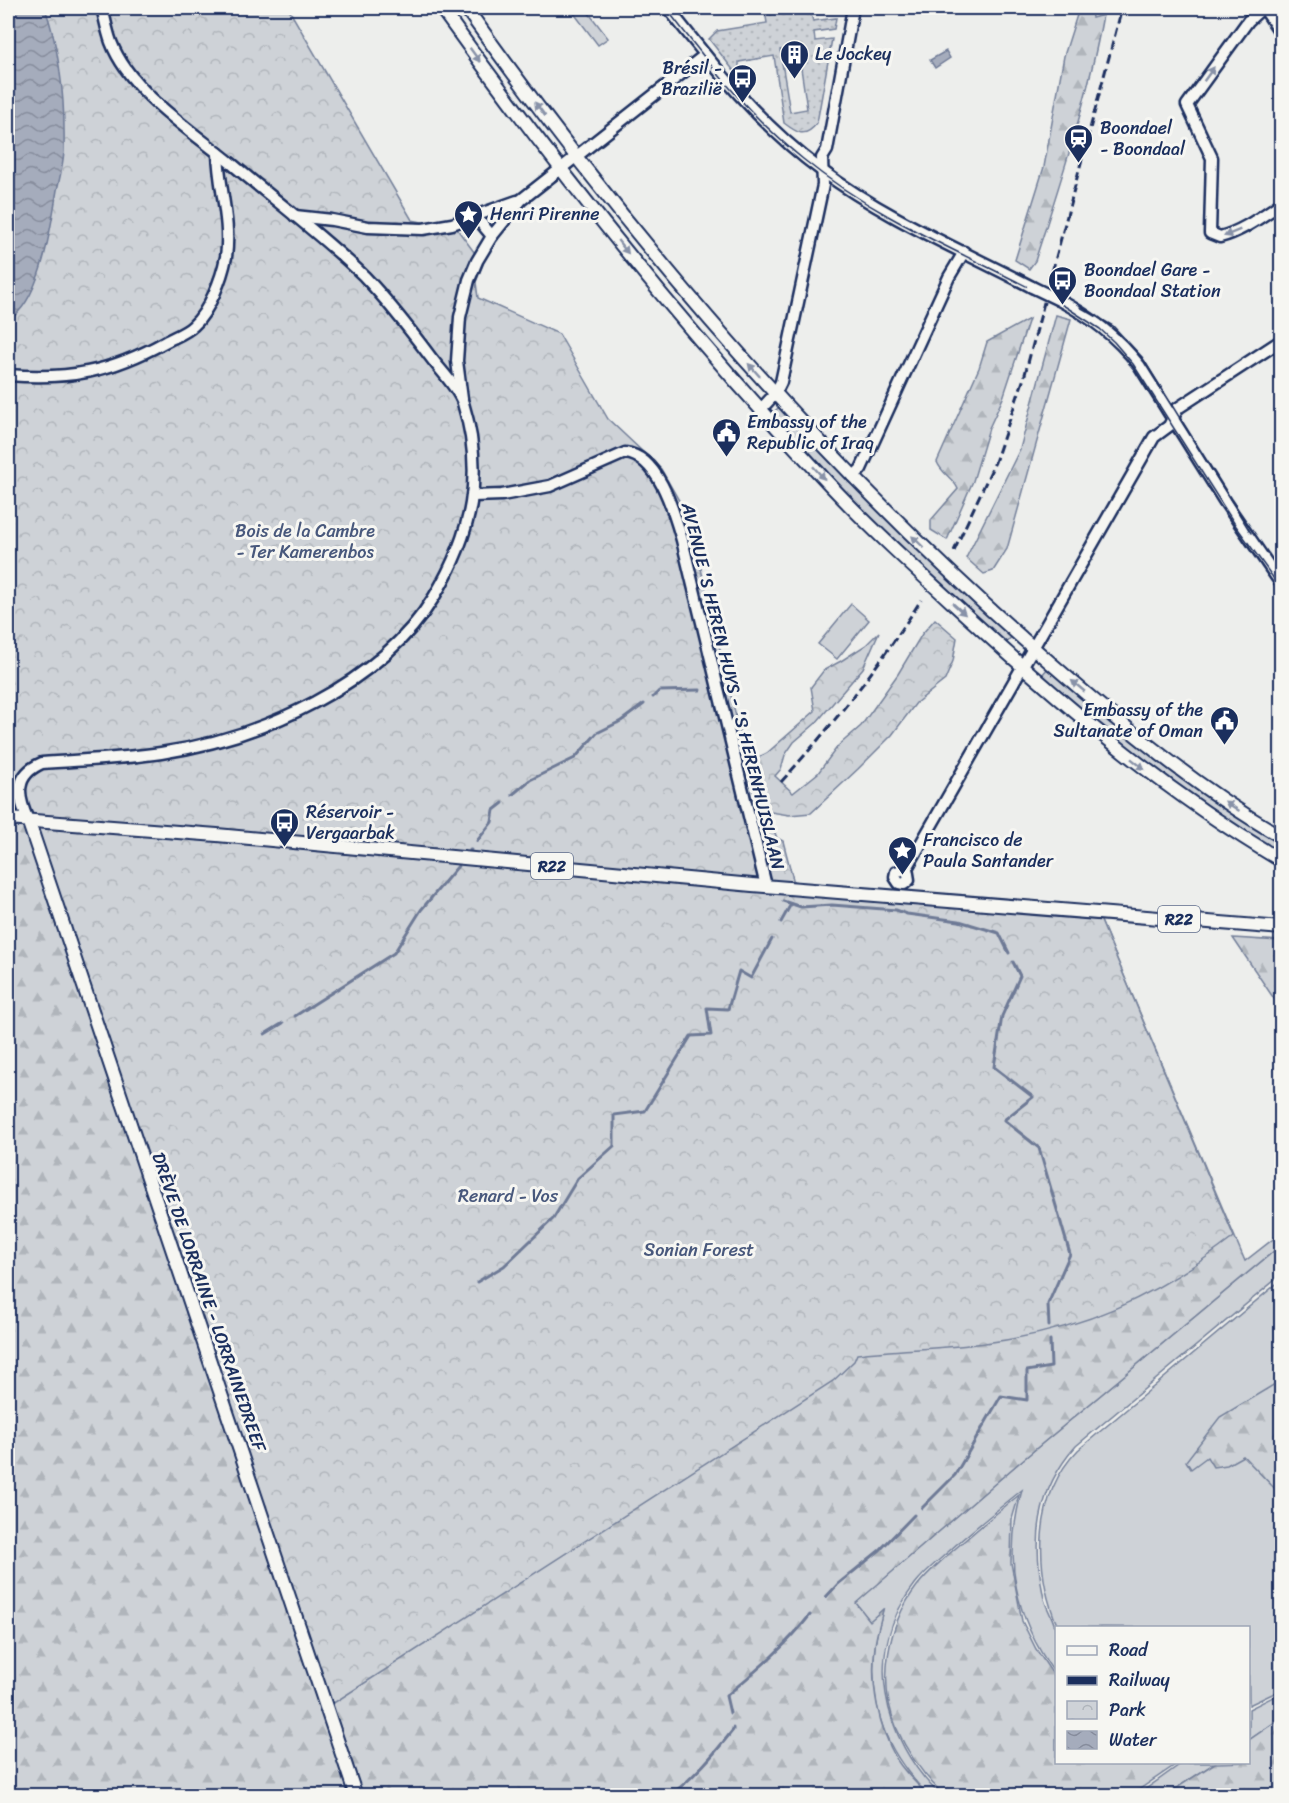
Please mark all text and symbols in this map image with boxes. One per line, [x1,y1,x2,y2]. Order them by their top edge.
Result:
building icon: Le Jockey [778,38,810,80]
place label: Le Jockey [815,38,892,70]
one-way arrow [468,48,480,63]
place label: Brésil - Brazilië [661,52,723,105]
bus stop icon: Brésil - Brazilië [727,62,759,104]
one-way arrow [1203,67,1215,83]
one-way arrow [535,102,547,117]
place label: Boondael - Boondaal [1100,112,1186,165]
station icon: Boondael - Boondaal [1063,122,1095,164]
place icon: Henri Pirenne [453,198,485,240]
place label: Henri Pirenne [490,198,600,230]
one-way arrow [1222,228,1240,238]
one-way arrow [616,239,629,255]
place label: Boondael Gare - Boondaal Station [1084,254,1221,307]
bus stop icon: Boondael Gare - Boondaal Station [1047,264,1079,306]
one-way arrow [748,363,761,378]
place label: Embassy of the Republic of Iraq [747,406,874,459]
public building icon: Embassy of the Republic of Iraq [710,416,742,458]
one-way arrow [812,466,826,480]
street label: AVENUE 'S HEREN HUYS - 'S HERENHUISLAAN [672,498,794,874]
park label: Bois de la Cambre - Ter Kamerenbos [235,515,375,568]
one-way arrow [911,535,925,549]
one-way arrow [952,602,967,616]
one-way arrow [1071,680,1086,693]
place label: Embassy of the Sultanate of Oman [1054,694,1203,747]
public building icon: Embassy of the Sultanate of Oman [1208,704,1240,746]
one-way arrow [1131,758,1146,770]
place label: Réservoir - Vergaarbak [306,796,395,849]
one-way arrow [1223,801,1240,812]
bus stop icon: Réservoir - Vergaarbak [269,806,301,848]
place label: Francisco de Paula Santander [923,824,1055,877]
place icon: Francisco de Paula Santander [886,834,918,876]
road number: R22 [531,853,573,879]
road number: R22 [1158,906,1200,932]
street label: DRÈVE DE LORRAINE - LORRAINEDREEF [143,1148,276,1457]
park label: Renard - Vos [458,1180,559,1212]
park label: Sonian Forest [644,1234,754,1266]
legend [1055,1626,1250,1764]
text: Road [1109,1634,1149,1666]
text: Railway [1109,1664,1171,1696]
text: Park [1109,1694,1146,1726]
text: Water [1109,1724,1158,1756]

